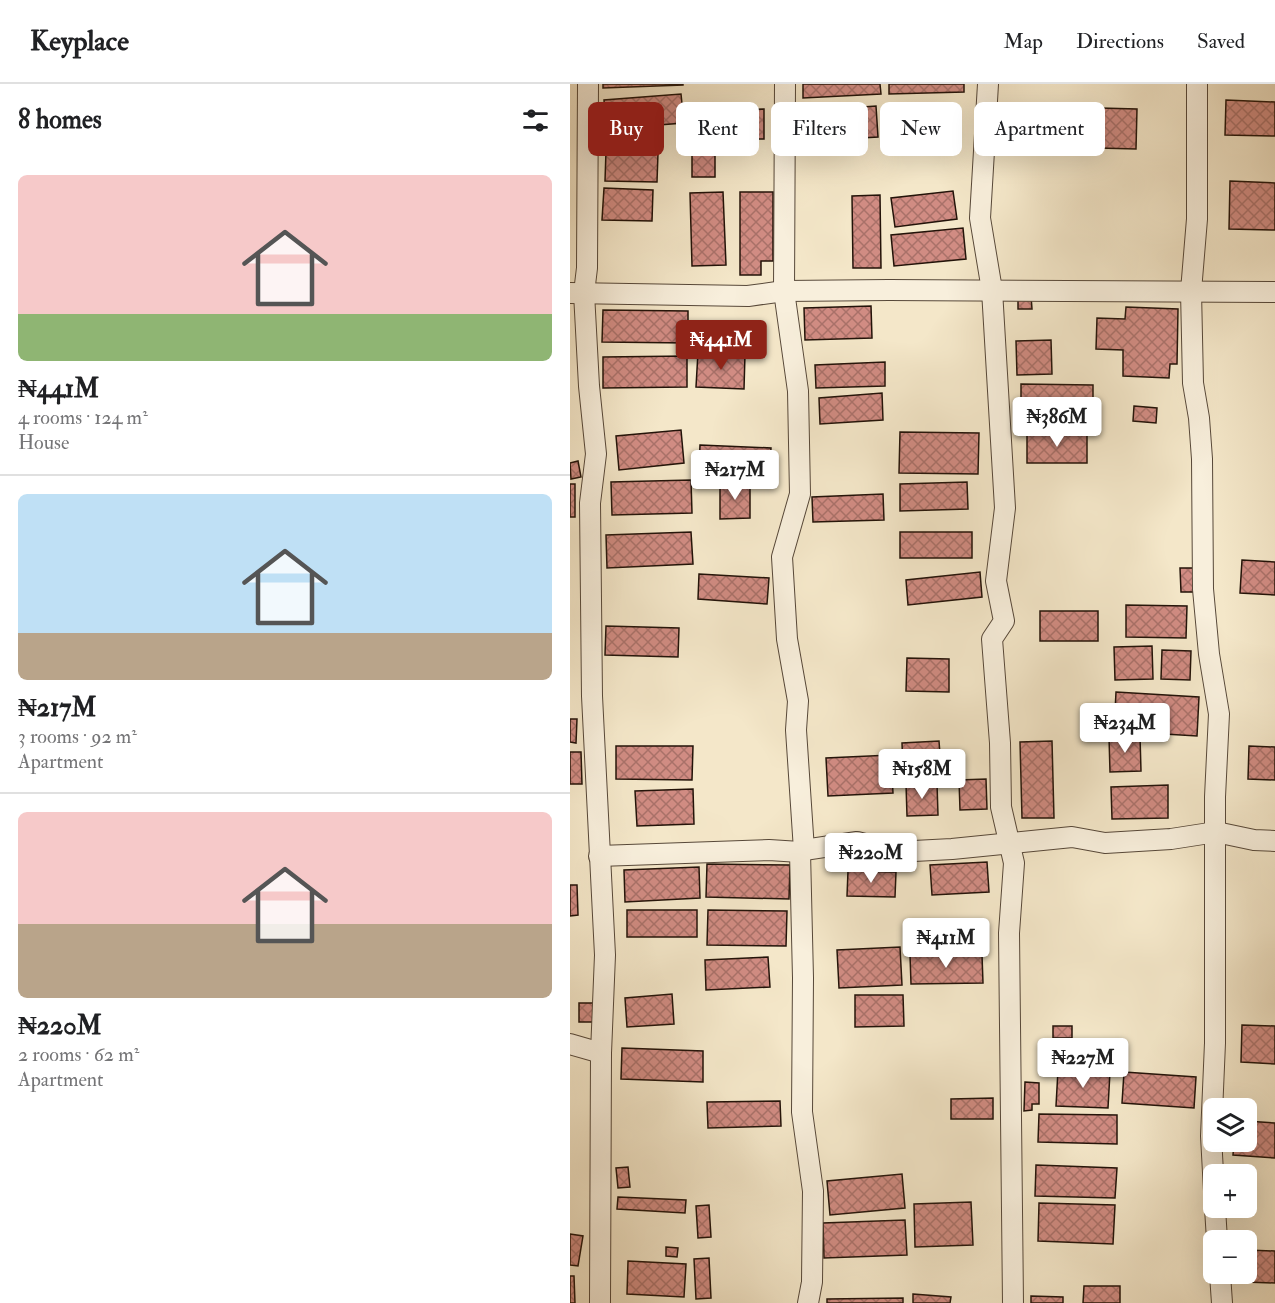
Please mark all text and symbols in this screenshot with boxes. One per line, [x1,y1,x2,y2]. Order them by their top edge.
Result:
text: Keyplace [30,24,129,59]
text: Map [1003,28,1043,55]
text: Directions [1076,28,1164,55]
text: Saved [1197,28,1245,55]
chip: Buy [588,102,664,156]
chip: Rent [676,102,759,156]
chip: Filters [771,102,868,156]
chip: New [880,102,962,156]
chip: Apartment [974,102,1105,156]
text: 8 homes [18,104,102,136]
icon: filters [519,104,552,137]
icon: home [231,214,339,322]
pin: ₦441M [679,320,763,371]
text: ₦441M [690,327,752,352]
text: ₦441M [18,373,99,405]
pin: ₦386M [1015,397,1099,448]
text: ₦386M [1027,404,1087,429]
text: 4 rooms · 124 m² [18,405,148,430]
text: House [18,430,69,455]
pin: ₦217M [693,450,777,501]
text: ₦217M [705,457,765,482]
icon: home [231,533,339,641]
text: ₦217M [18,692,96,724]
pin: ₦234M [1083,703,1167,754]
text: ₦234M [1094,710,1156,735]
text: 3 rooms · 92 m² [18,724,137,749]
text: Apartment [18,749,103,774]
pin: ₦158M [880,749,964,800]
text: ₦158M [892,756,952,781]
pin: ₦220M [829,833,913,884]
text: ₦220M [839,840,903,865]
icon: home [231,851,339,959]
pin: ₦411M [904,918,988,969]
text: ₦411M [917,925,975,950]
text: ₦220M [18,1010,102,1042]
pin: ₦227M [1041,1038,1125,1089]
text: 2 rooms · 62 m² [18,1042,139,1067]
text: ₦227M [1051,1045,1115,1070]
text: Apartment [18,1067,103,1092]
map controls [1203,1098,1257,1284]
button: layers [1203,1098,1257,1152]
button: + [1203,1164,1257,1218]
button: − [1203,1230,1257,1284]

